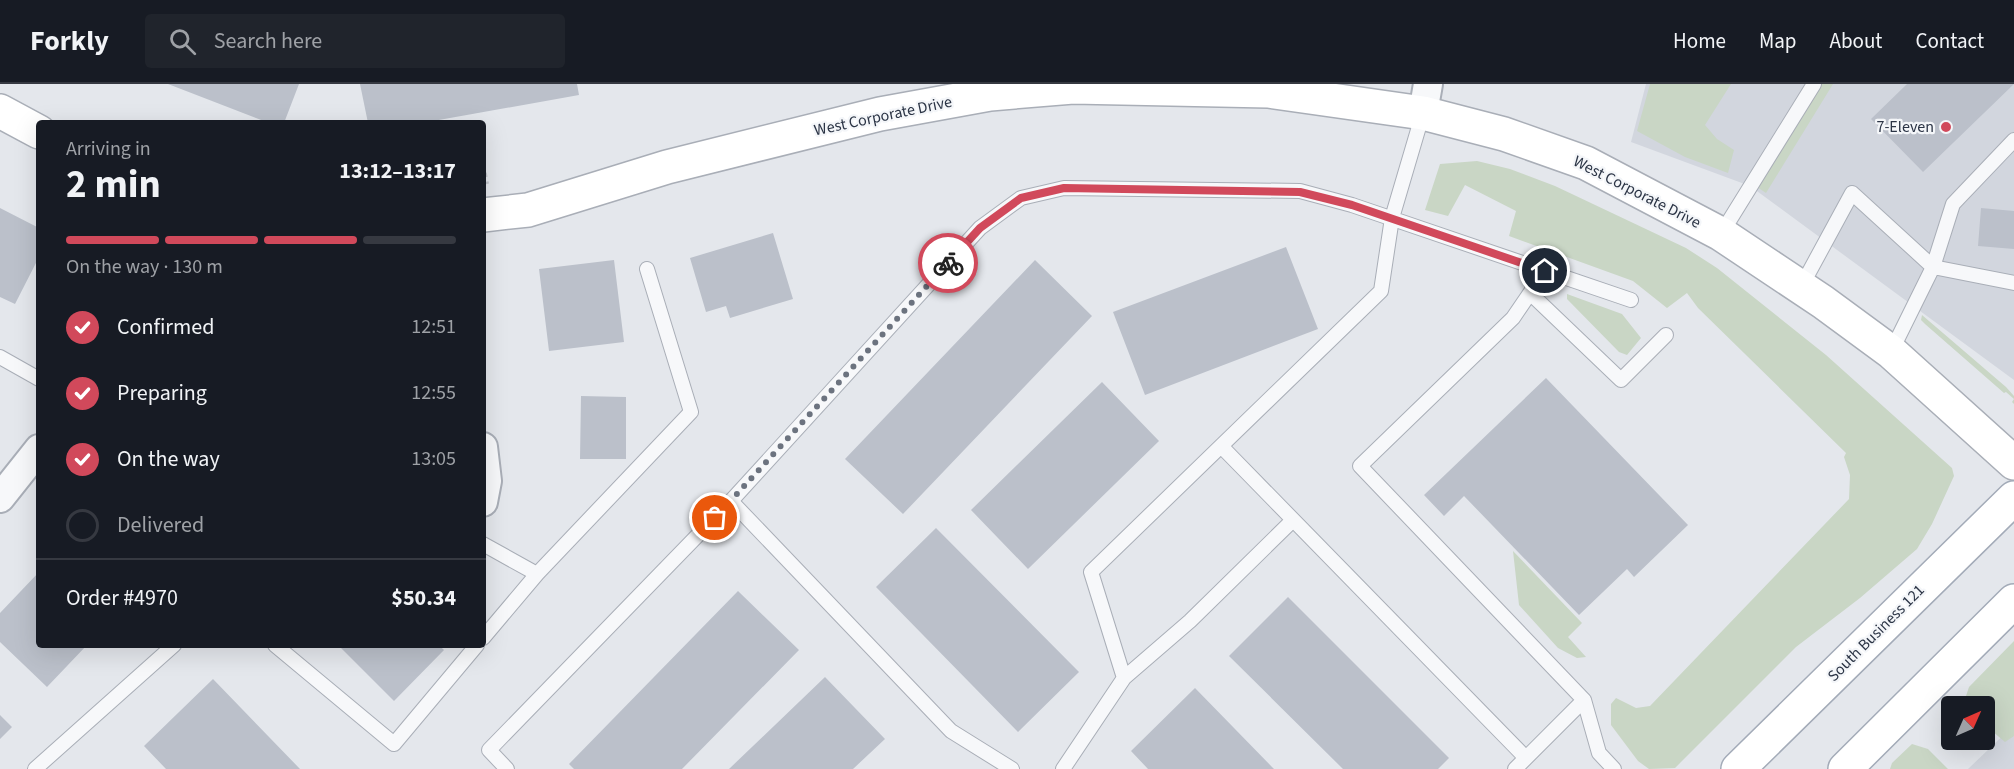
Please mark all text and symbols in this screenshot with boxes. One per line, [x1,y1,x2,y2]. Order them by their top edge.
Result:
search box [145,14,565,68]
text: Forkly [30,21,109,61]
icon: search [166,25,199,58]
text: Search here [214,25,322,57]
text: Home [1673,26,1726,56]
text: Map [1759,26,1797,56]
text: About [1830,26,1882,56]
text: Contact [1915,26,1984,56]
street label: West Corporate Drive [812,91,954,141]
place label: 7-Eleven [1876,116,1934,138]
marker: 7-Eleven [1939,120,1953,134]
text: Arriving in [66,135,151,163]
street label: West Corporate Drive [1569,150,1705,234]
text: 13:12–13:17 [339,155,456,187]
text: 2 min [66,157,161,213]
courier [918,233,978,293]
pin [1519,245,1570,296]
icon: bike [932,247,965,280]
text: On the way · 130 m [66,253,223,281]
icon: home [1528,254,1561,287]
icon: check [66,311,99,344]
text: Confirmed [117,311,214,343]
text: 12:51 [411,313,456,341]
icon: check [66,377,99,410]
text: Preparing [117,377,207,409]
text: 12:55 [411,379,456,407]
icon: check [66,443,99,476]
text: On the way [117,443,220,475]
text: 13:05 [411,445,456,473]
pin [689,492,740,543]
icon: bag [698,501,731,534]
text: Delivered [117,509,204,541]
street label: South Business 121 [1823,580,1929,686]
text: Order #4970 [66,582,178,614]
text: $50.34 [391,582,456,614]
north arrow [1941,696,1995,750]
map controls [1941,696,1995,750]

